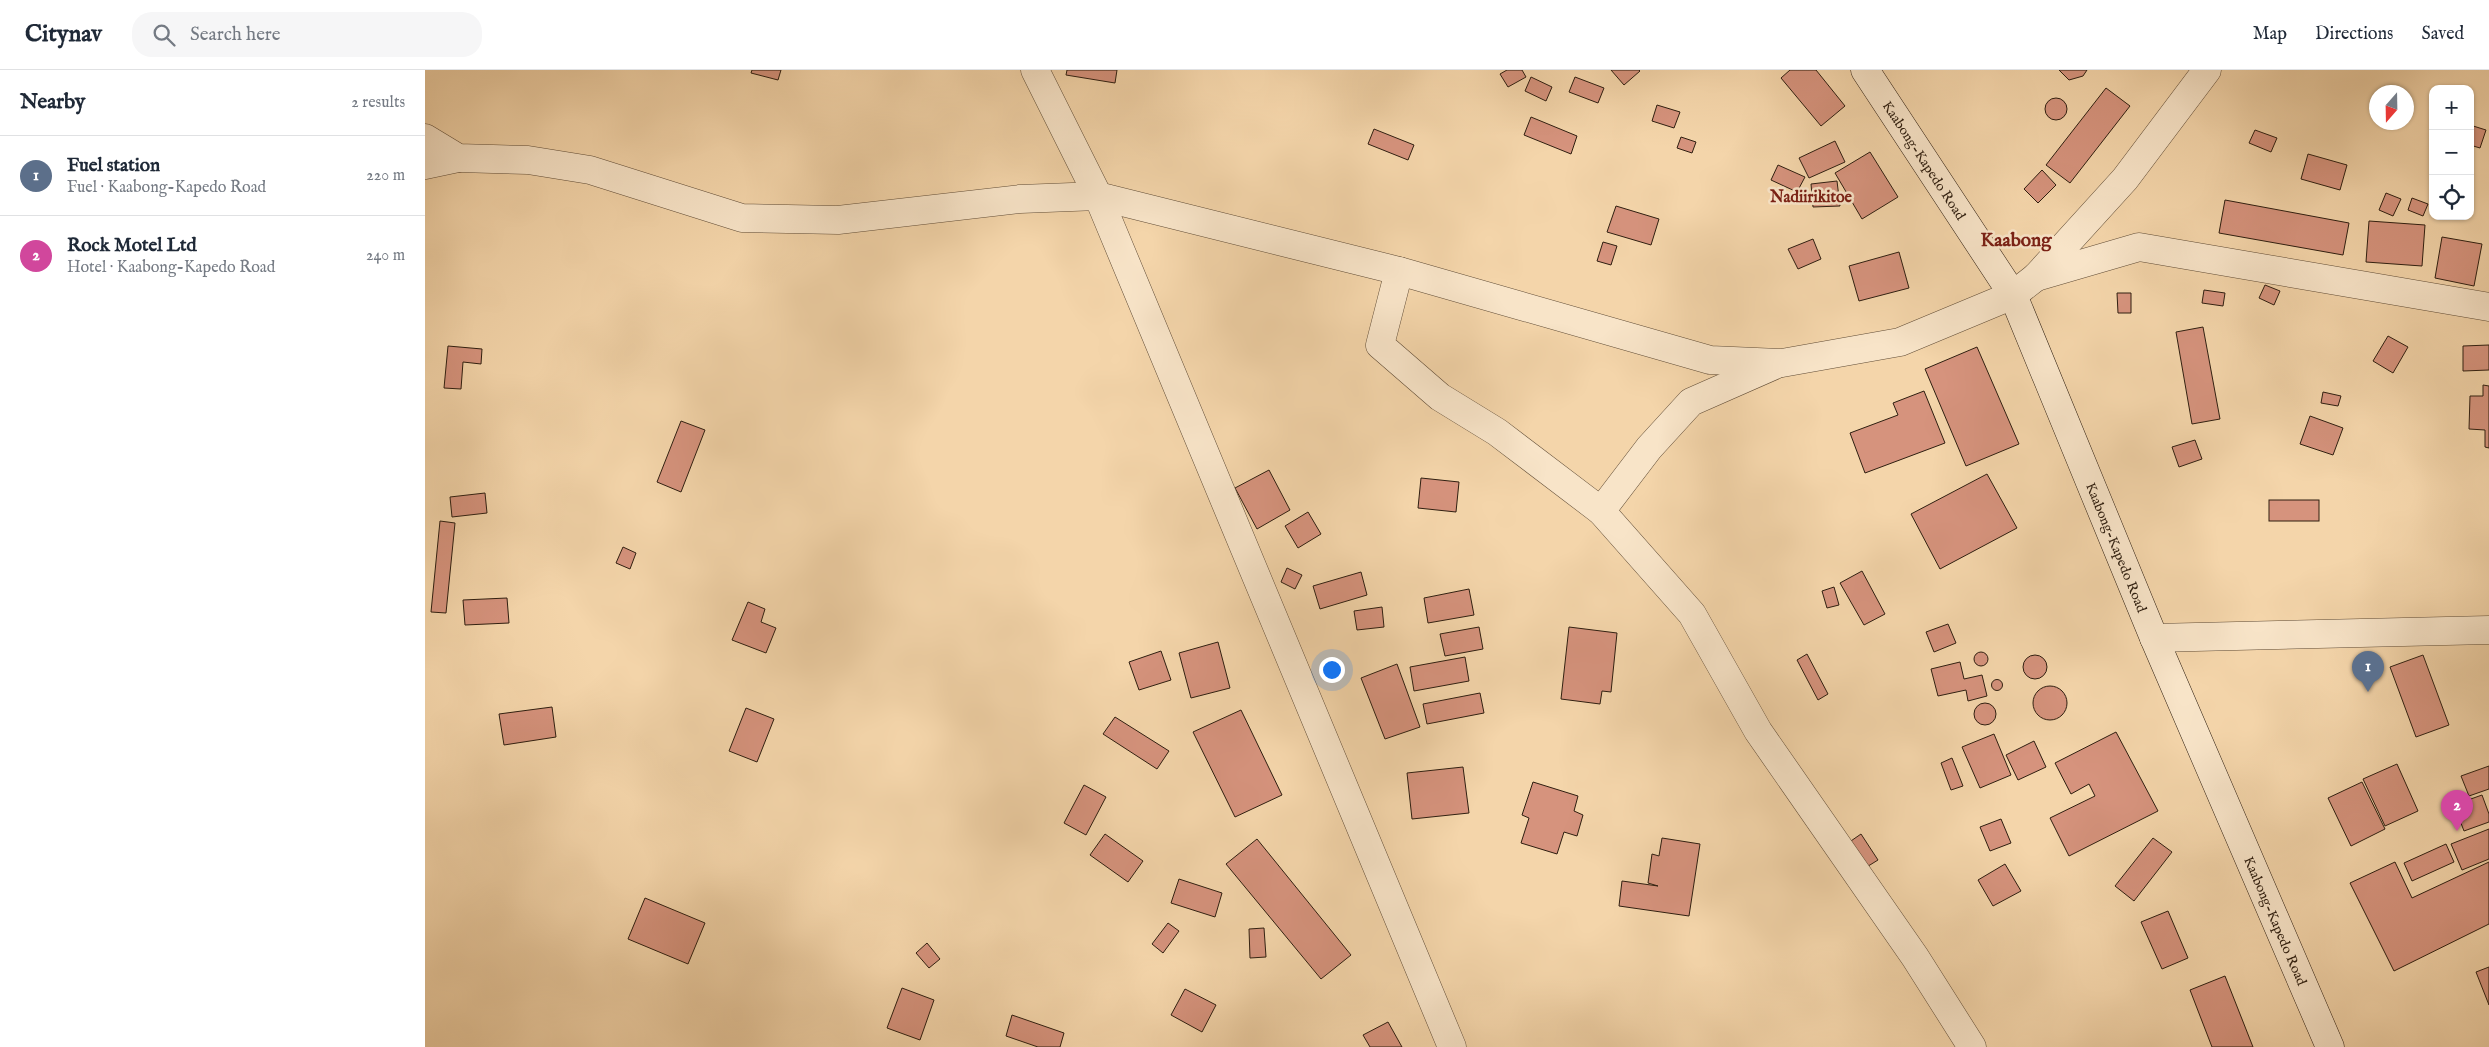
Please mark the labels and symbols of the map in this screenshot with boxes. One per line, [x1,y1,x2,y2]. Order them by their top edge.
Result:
north arrow [2369,85,2414,130]
street label: Kaabong-Kapedo Road [1878,98,1969,224]
district label: Nadiirikitoe [1769,188,1853,208]
district label: Kaabong [1981,229,2052,253]
street label: Kaabong-Kapedo Road [2081,480,2151,616]
pin: 1 [2352,651,2384,692]
your location [1319,657,1345,683]
pin: 2 [2441,790,2473,831]
street label: Kaabong-Kapedo Road [2239,854,2311,989]

